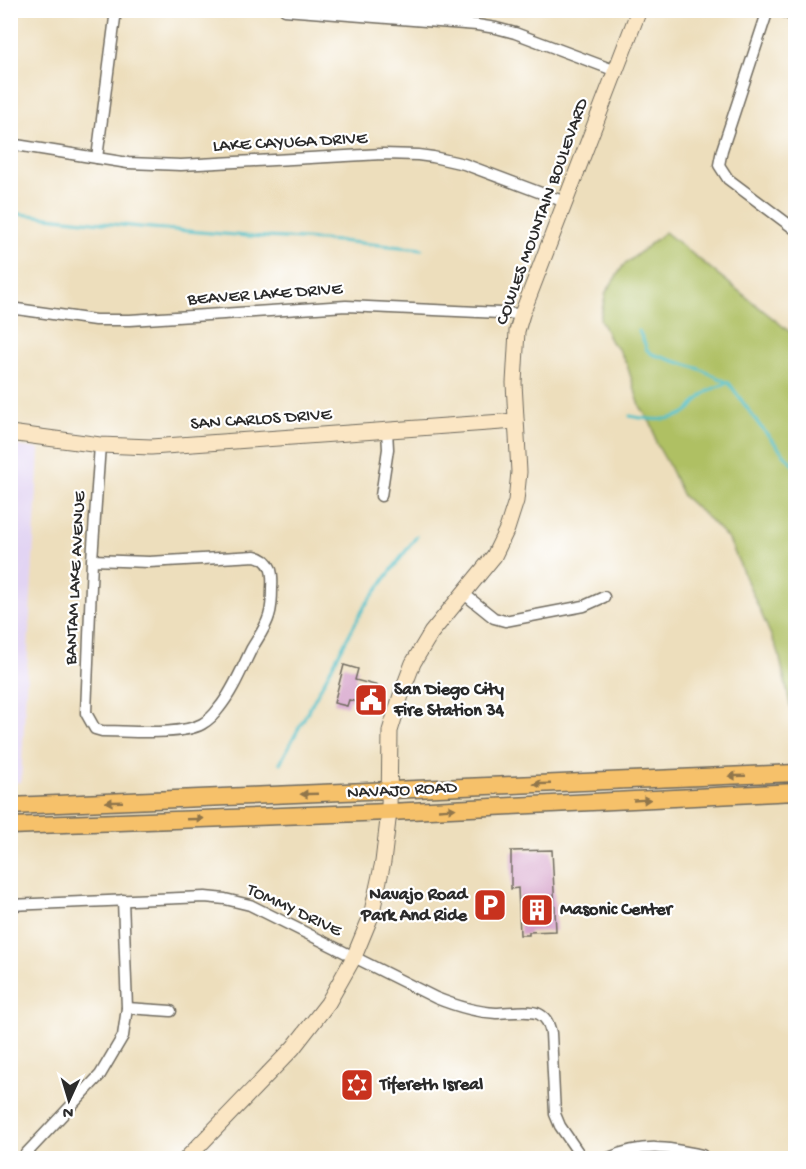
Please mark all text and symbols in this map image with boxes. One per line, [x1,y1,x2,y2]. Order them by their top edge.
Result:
street label: COWLES MOUNTAIN BOULEVARD [492,96,594,328]
street label: LAKE CAYUGA DRIVE [212,128,369,158]
street label: BEAVER LAKE DRIVE [186,279,344,311]
street label: SAN CARLOS DRIVE [190,405,333,435]
street label: BANTAM LAKE AVENUE [61,490,91,666]
place label: San Diego City Fire Station 34 [393,680,504,722]
public building icon: San Diego City Fire Station 34 [353,682,389,718]
one-way arrow [728,771,747,781]
street label: NAVAJO ROAD [346,778,458,804]
one-way arrow [533,780,552,789]
one-way arrow [299,790,318,799]
one-way arrow [632,795,651,804]
one-way arrow [105,797,124,806]
one-way arrow [438,804,457,813]
one-way arrow [185,814,204,824]
street label: TOMMY DRIVE [242,879,345,942]
place label: Navajo Road Park And Ride [360,885,469,927]
parking icon: Navajo Road Park And Ride [472,887,508,923]
building icon: Masonic Center [519,892,555,928]
place label: Masonic Center [560,900,675,921]
synagogue icon: Tifereth Isreal [339,1067,375,1103]
north arrow [39,1070,99,1130]
place label: Tifereth Isreal [378,1075,483,1096]
text: N [62,1102,74,1121]

